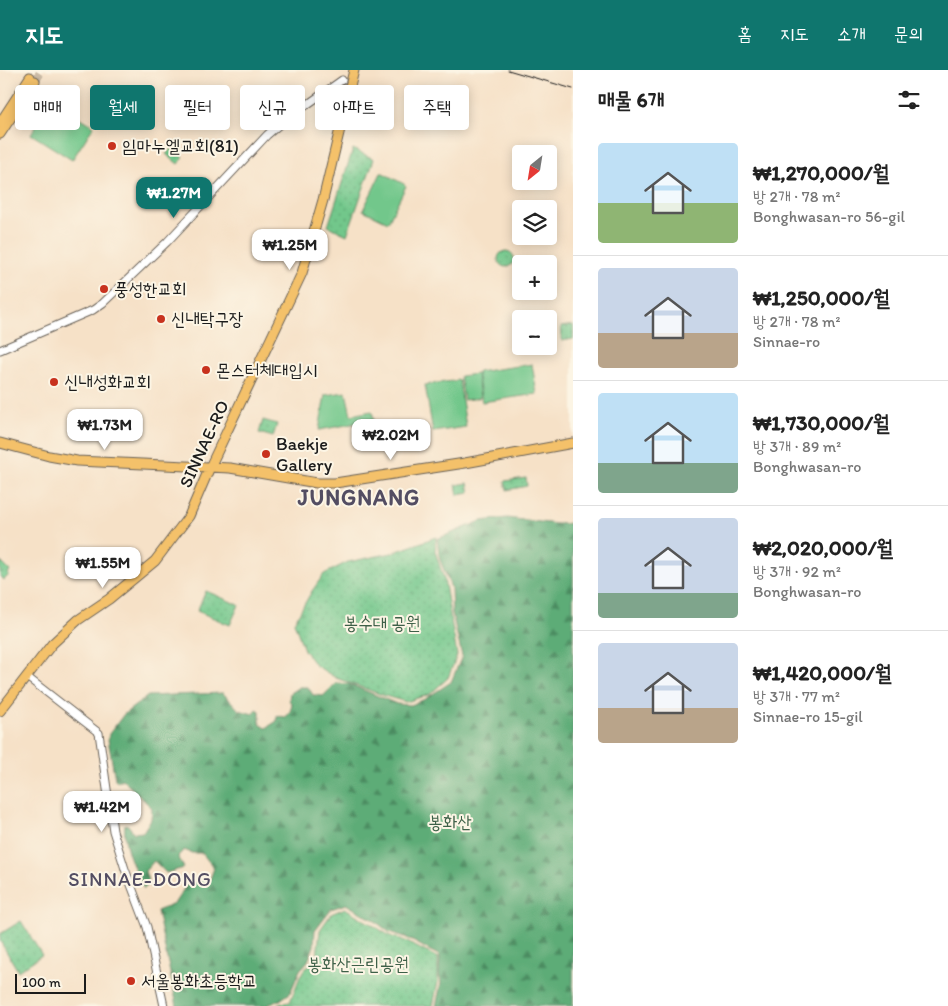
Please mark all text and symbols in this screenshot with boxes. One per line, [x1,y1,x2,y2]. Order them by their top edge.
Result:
text: 지도 [25,20,64,49]
text: 홈 [738,23,752,45]
text: 지도 [780,23,809,45]
text: 소개 [837,23,866,45]
text: 문의 [894,23,923,45]
chip: 매매 [15,85,80,130]
chip: 월세 [90,85,155,130]
chip: 필터 [165,85,230,130]
chip: 신규 [240,85,305,130]
chip: 아파트 [315,85,394,130]
chip: 주택 [404,85,469,130]
icon: filters [895,86,923,114]
text: 매물 6개 [598,87,665,112]
place label: 임마누엘교회(81) [122,135,239,157]
marker: 임마누엘교회(81) [106,140,118,152]
north arrow [512,145,558,190]
map controls [512,145,557,355]
text: ₩1,270,000/월 [753,160,890,185]
icon: home [638,163,698,223]
pin: ₩1.27M [133,176,215,219]
text: ₩1.27M [147,183,201,202]
text: 방 2개 · 78 m² [753,187,841,206]
button: layers [512,200,557,245]
text: Bonghwasan-ro 56-gil [753,207,905,226]
pin: ₩1.25M [249,228,331,271]
text: ₩1.25M [263,235,317,254]
button: + [512,255,557,300]
place label: 풍성한교회 [114,278,186,300]
marker: 풍성한교회 [98,283,110,295]
text: ₩1,250,000/월 [753,285,890,310]
icon: home [638,288,698,348]
place label: 신내탁구장 [171,308,243,330]
button: − [512,310,557,355]
text: 방 2개 · 78 m² [753,312,841,331]
marker: 신내탁구장 [155,313,167,325]
text: Sinnae-ro [753,332,820,351]
place label: 몬스터체대입시 [216,359,317,381]
marker: 몬스터체대입시 [200,364,212,376]
place label: 신내성화교회 [64,371,151,393]
marker: 신내성화교회 [48,376,60,388]
street label: SINNAE-RO [174,397,234,491]
pin: ₩1.73M [64,408,146,451]
text: ₩1,730,000/월 [753,410,890,435]
icon: home [638,413,698,473]
text: ₩1.73M [78,415,132,434]
pin: ₩2.02M [350,418,432,461]
text: ₩2.02M [363,425,419,444]
place label: Baekje Gallery [276,433,333,476]
text: 방 3개 · 89 m² [753,437,841,456]
marker: Baekje Gallery [260,448,272,460]
text: Bonghwasan-ro [753,457,861,476]
district label: JUNGNANG [297,484,420,511]
text: ₩2,020,000/월 [753,535,893,560]
icon: home [638,538,698,598]
pin: ₩1.55M [62,546,144,589]
text: ₩1.55M [76,553,130,572]
text: 방 3개 · 92 m² [753,562,841,581]
text: Bonghwasan-ro [753,582,861,601]
park label: 봉수대 공원 [344,612,420,634]
text: ₩1,420,000/월 [753,660,892,685]
icon: home [638,663,698,723]
text: 방 3개 · 77 m² [753,687,840,706]
text: Sinnae-ro 15-gil [753,707,863,726]
pin: ₩1.42M [61,790,143,833]
text: ₩1.42M [74,797,130,816]
park label: 봉화산 [428,811,472,833]
district label: SINNAE-DONG [68,867,212,891]
park label: 봉화산근린공원 [307,953,409,975]
place label: 서울봉화초등학교 [141,970,257,992]
scale bar [15,971,86,994]
text: 100 m [22,974,61,991]
marker: 서울봉화초등학교 [125,975,137,987]

